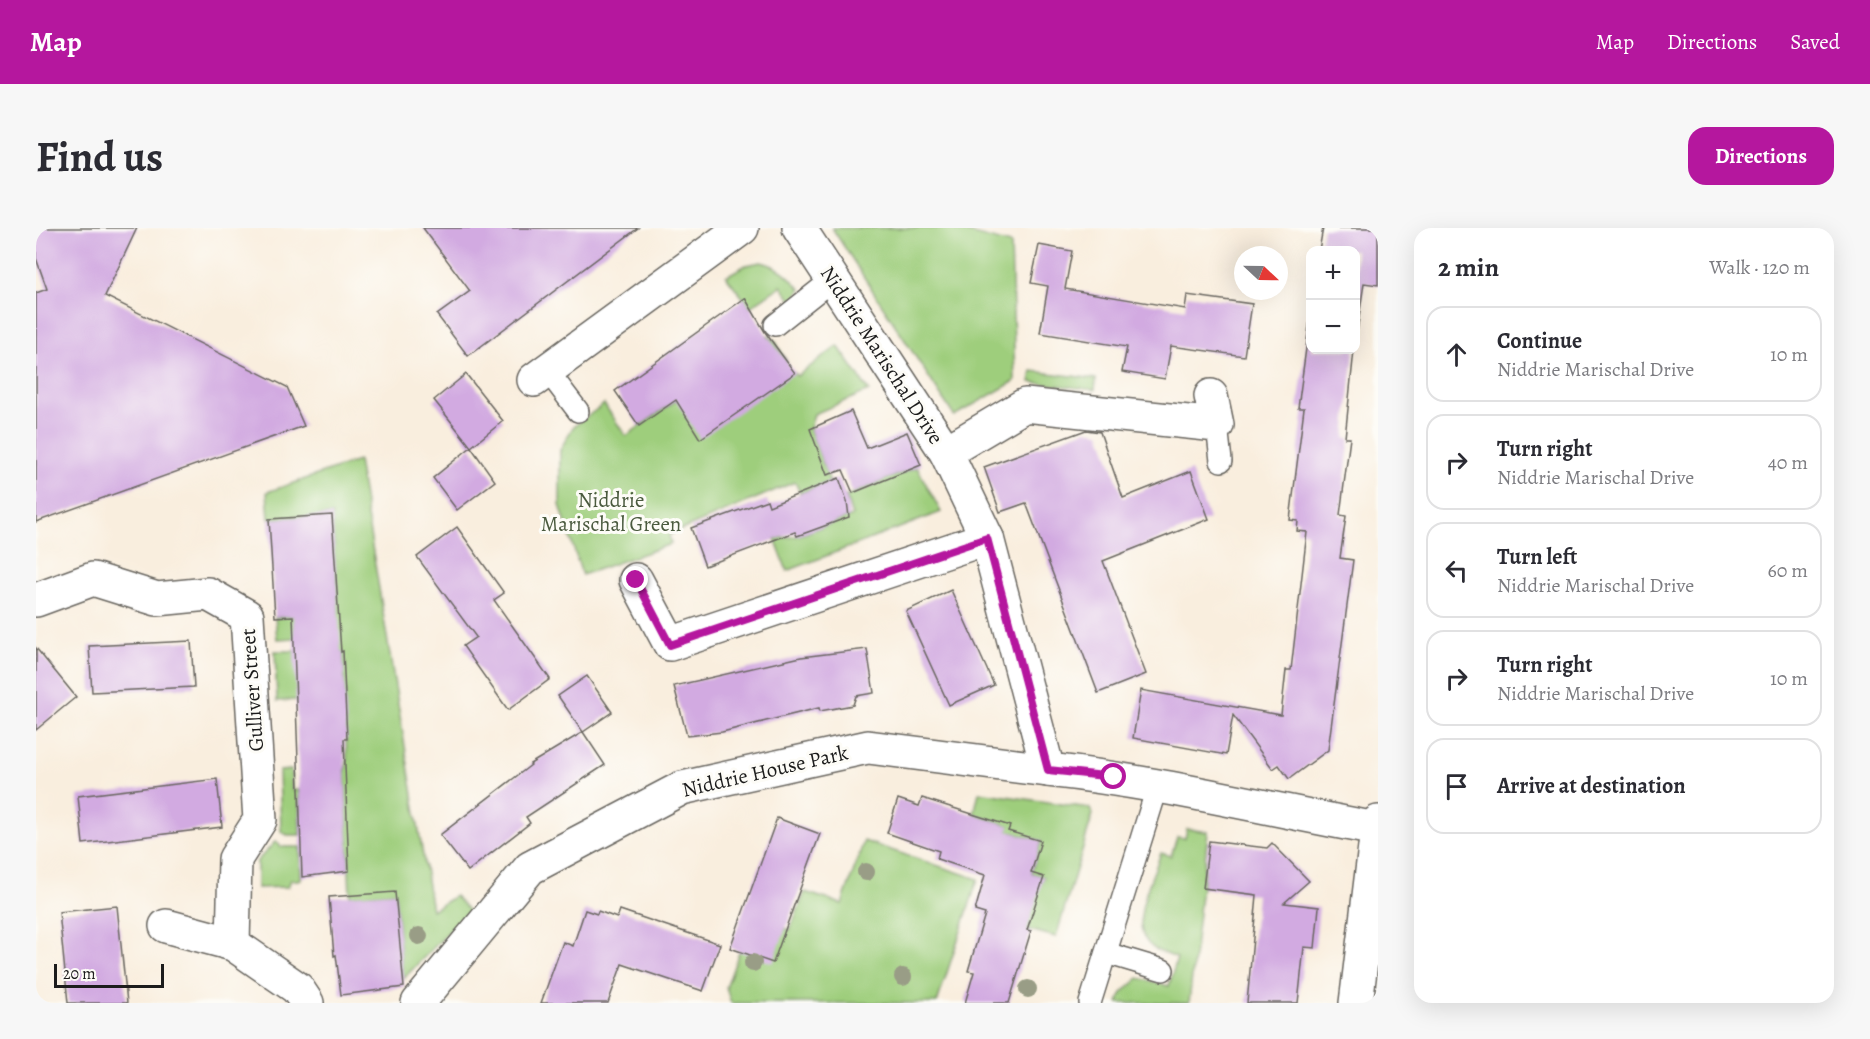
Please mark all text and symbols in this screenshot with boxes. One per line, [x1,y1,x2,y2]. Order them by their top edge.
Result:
text: Map [30,23,82,61]
text: Map [1596,28,1634,56]
text: Directions [1667,28,1757,56]
text: Saved [1790,28,1840,56]
button: Directions [1688,127,1834,185]
text: Find us [36,128,163,185]
north arrow [1234,246,1288,300]
map controls [1306,246,1360,354]
button: + [1306,246,1360,300]
text: 2 min [1438,250,1499,285]
text: Walk · 120 m [1709,254,1810,281]
street label: Niddrie Marischal Drive [814,261,950,449]
button: − [1306,300,1360,354]
text: Continue [1497,326,1582,356]
icon: ahead [1440,338,1473,371]
text: 10 m [1770,341,1808,368]
text: Niddrie Marischal Drive [1497,356,1694,383]
text: Turn right [1497,434,1593,464]
icon: right [1440,446,1473,479]
text: 40 m [1768,449,1808,476]
text: Niddrie Marischal Drive [1497,464,1694,491]
park label: Niddrie Marischal Green [541,486,681,538]
text: Turn left [1497,542,1577,572]
icon: left [1440,554,1473,587]
text: 60 m [1768,557,1808,584]
route end [622,566,648,592]
text: Niddrie Marischal Drive [1497,572,1694,599]
street label: Gulliver Street [234,627,270,753]
text: Turn right [1497,650,1593,680]
icon: right [1440,662,1473,695]
text: 10 m [1770,665,1808,692]
text: Niddrie Marischal Drive [1497,680,1694,707]
street label: Niddrie House Park [679,738,851,804]
route start [1100,763,1126,789]
icon: arrive [1440,770,1473,803]
text: Arrive at destination [1497,771,1686,801]
scale bar [54,961,164,988]
text: 20 m [63,963,96,985]

